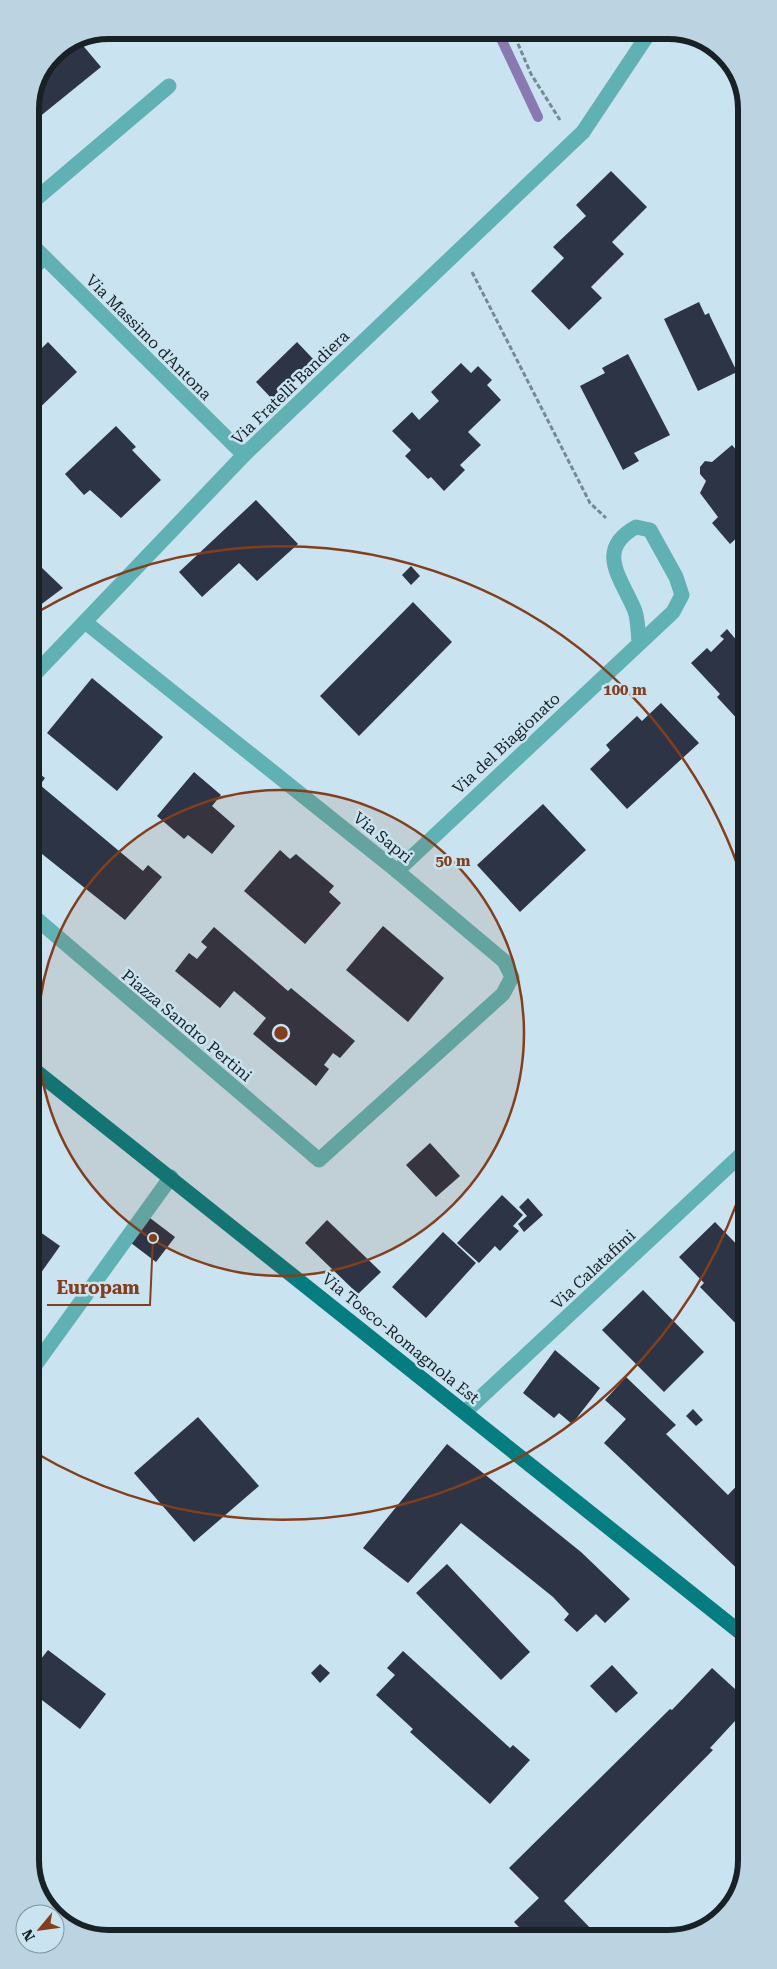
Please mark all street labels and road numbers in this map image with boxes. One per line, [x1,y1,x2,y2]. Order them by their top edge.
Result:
street label: Via Massimo d'Antona [82,271,216,404]
street label: Via Fratelli Bandiera [228,326,353,448]
street label: Via del Biagionato [449,689,564,798]
street label: Via Sapri [350,808,416,867]
street label: Piazza Sandro Pertini [118,966,255,1085]
street label: Via Calatafimi [547,1226,639,1313]
street label: Via Tosco-Romagnola Est [318,1269,483,1408]

